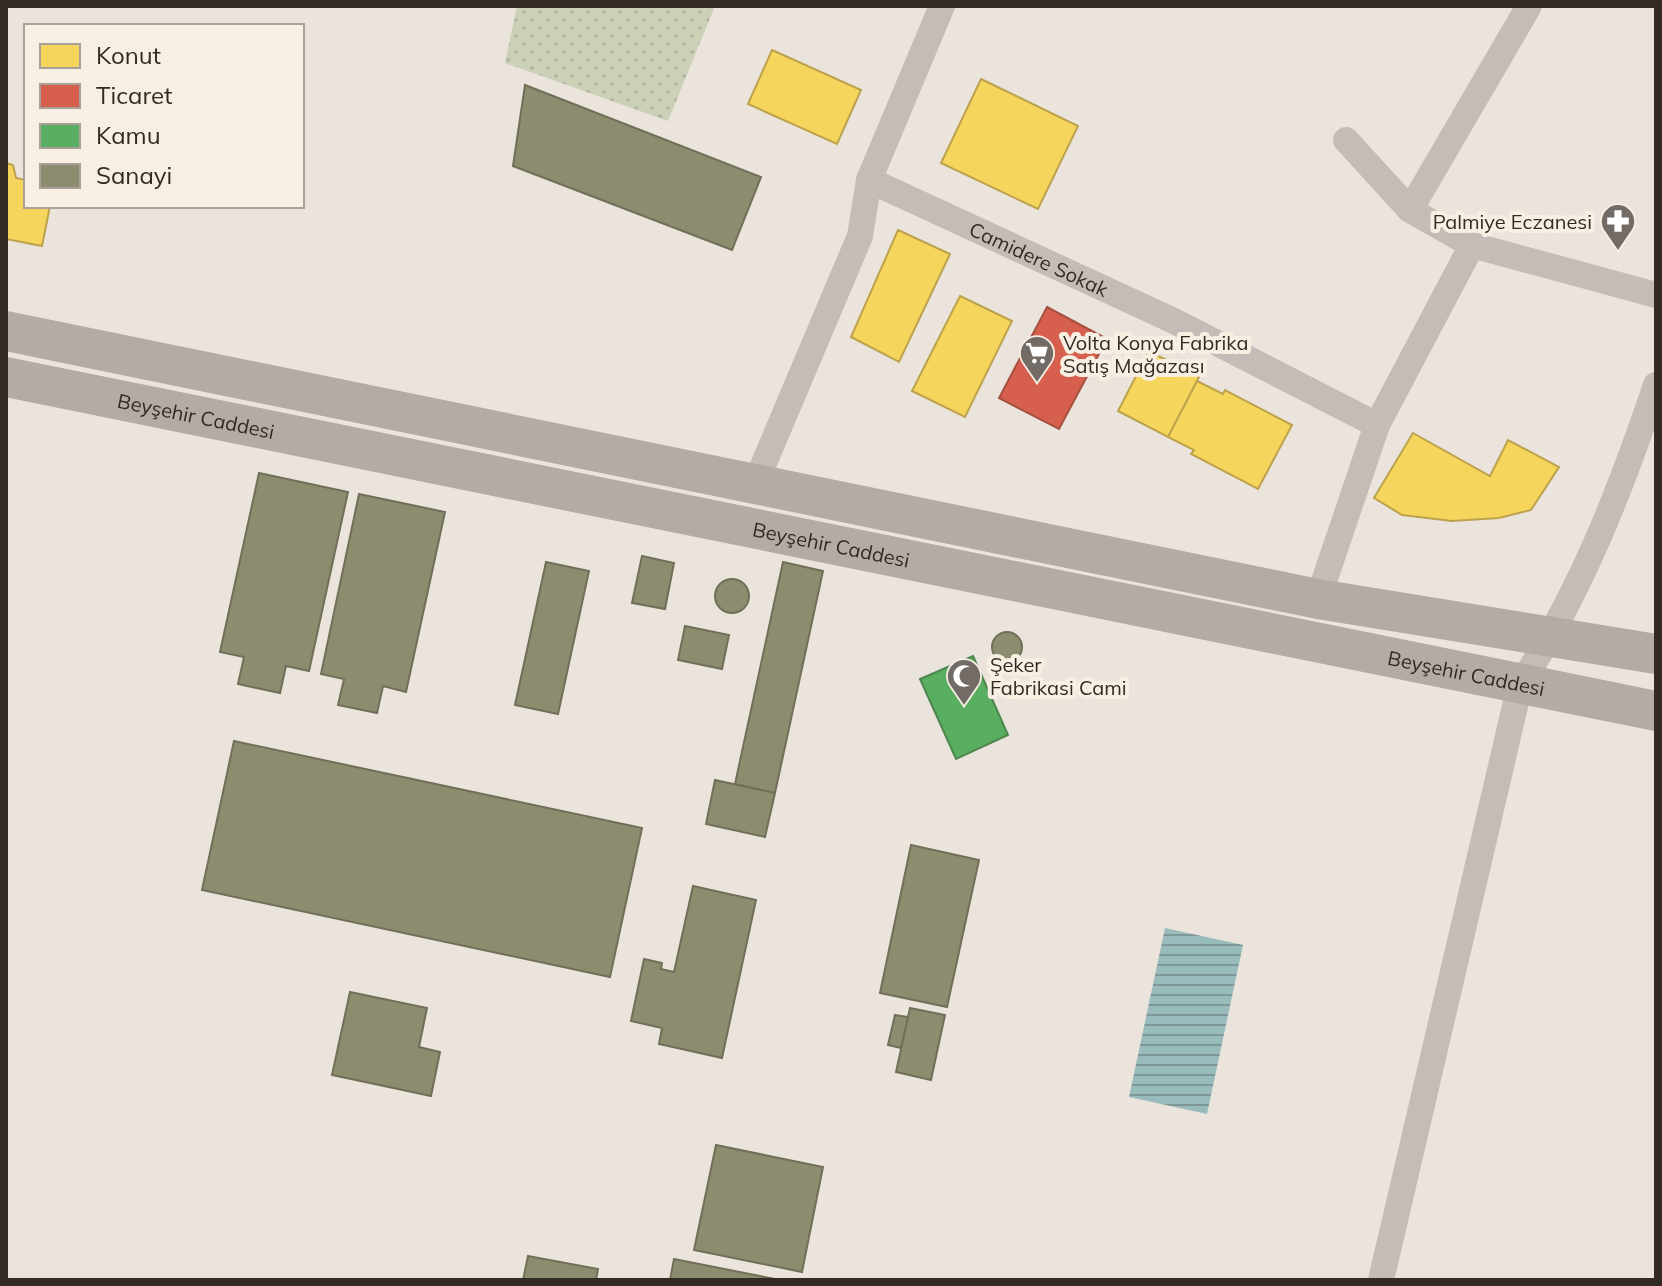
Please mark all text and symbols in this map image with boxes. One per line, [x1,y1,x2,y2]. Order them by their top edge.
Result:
legend [24,24,304,208]
text: Konut [96,40,161,70]
text: Ticaret [96,80,172,110]
text: Kamu [96,120,161,150]
text: Sanayi [96,160,172,190]
pharmacy icon: Palmiye Eczanesi [1599,202,1637,252]
place label: Palmiye Eczanesi [1433,209,1592,234]
street label: Camidere Sokak [966,216,1113,302]
place label: Volta Konya Fabrika Satış Mağazası [1063,330,1248,378]
supermarket icon: Volta Konya Fabrika Satış Mağazası [1018,334,1056,384]
street label: Beyşehir Caddesi [115,387,277,444]
street label: Beyşehir Caddesi [751,516,912,572]
street label: Beyşehir Caddesi [1386,645,1547,701]
place label: Şeker Fabrikasi Cami [990,652,1127,700]
mosque icon: Şeker Fabrikasi Cami [945,657,983,707]

